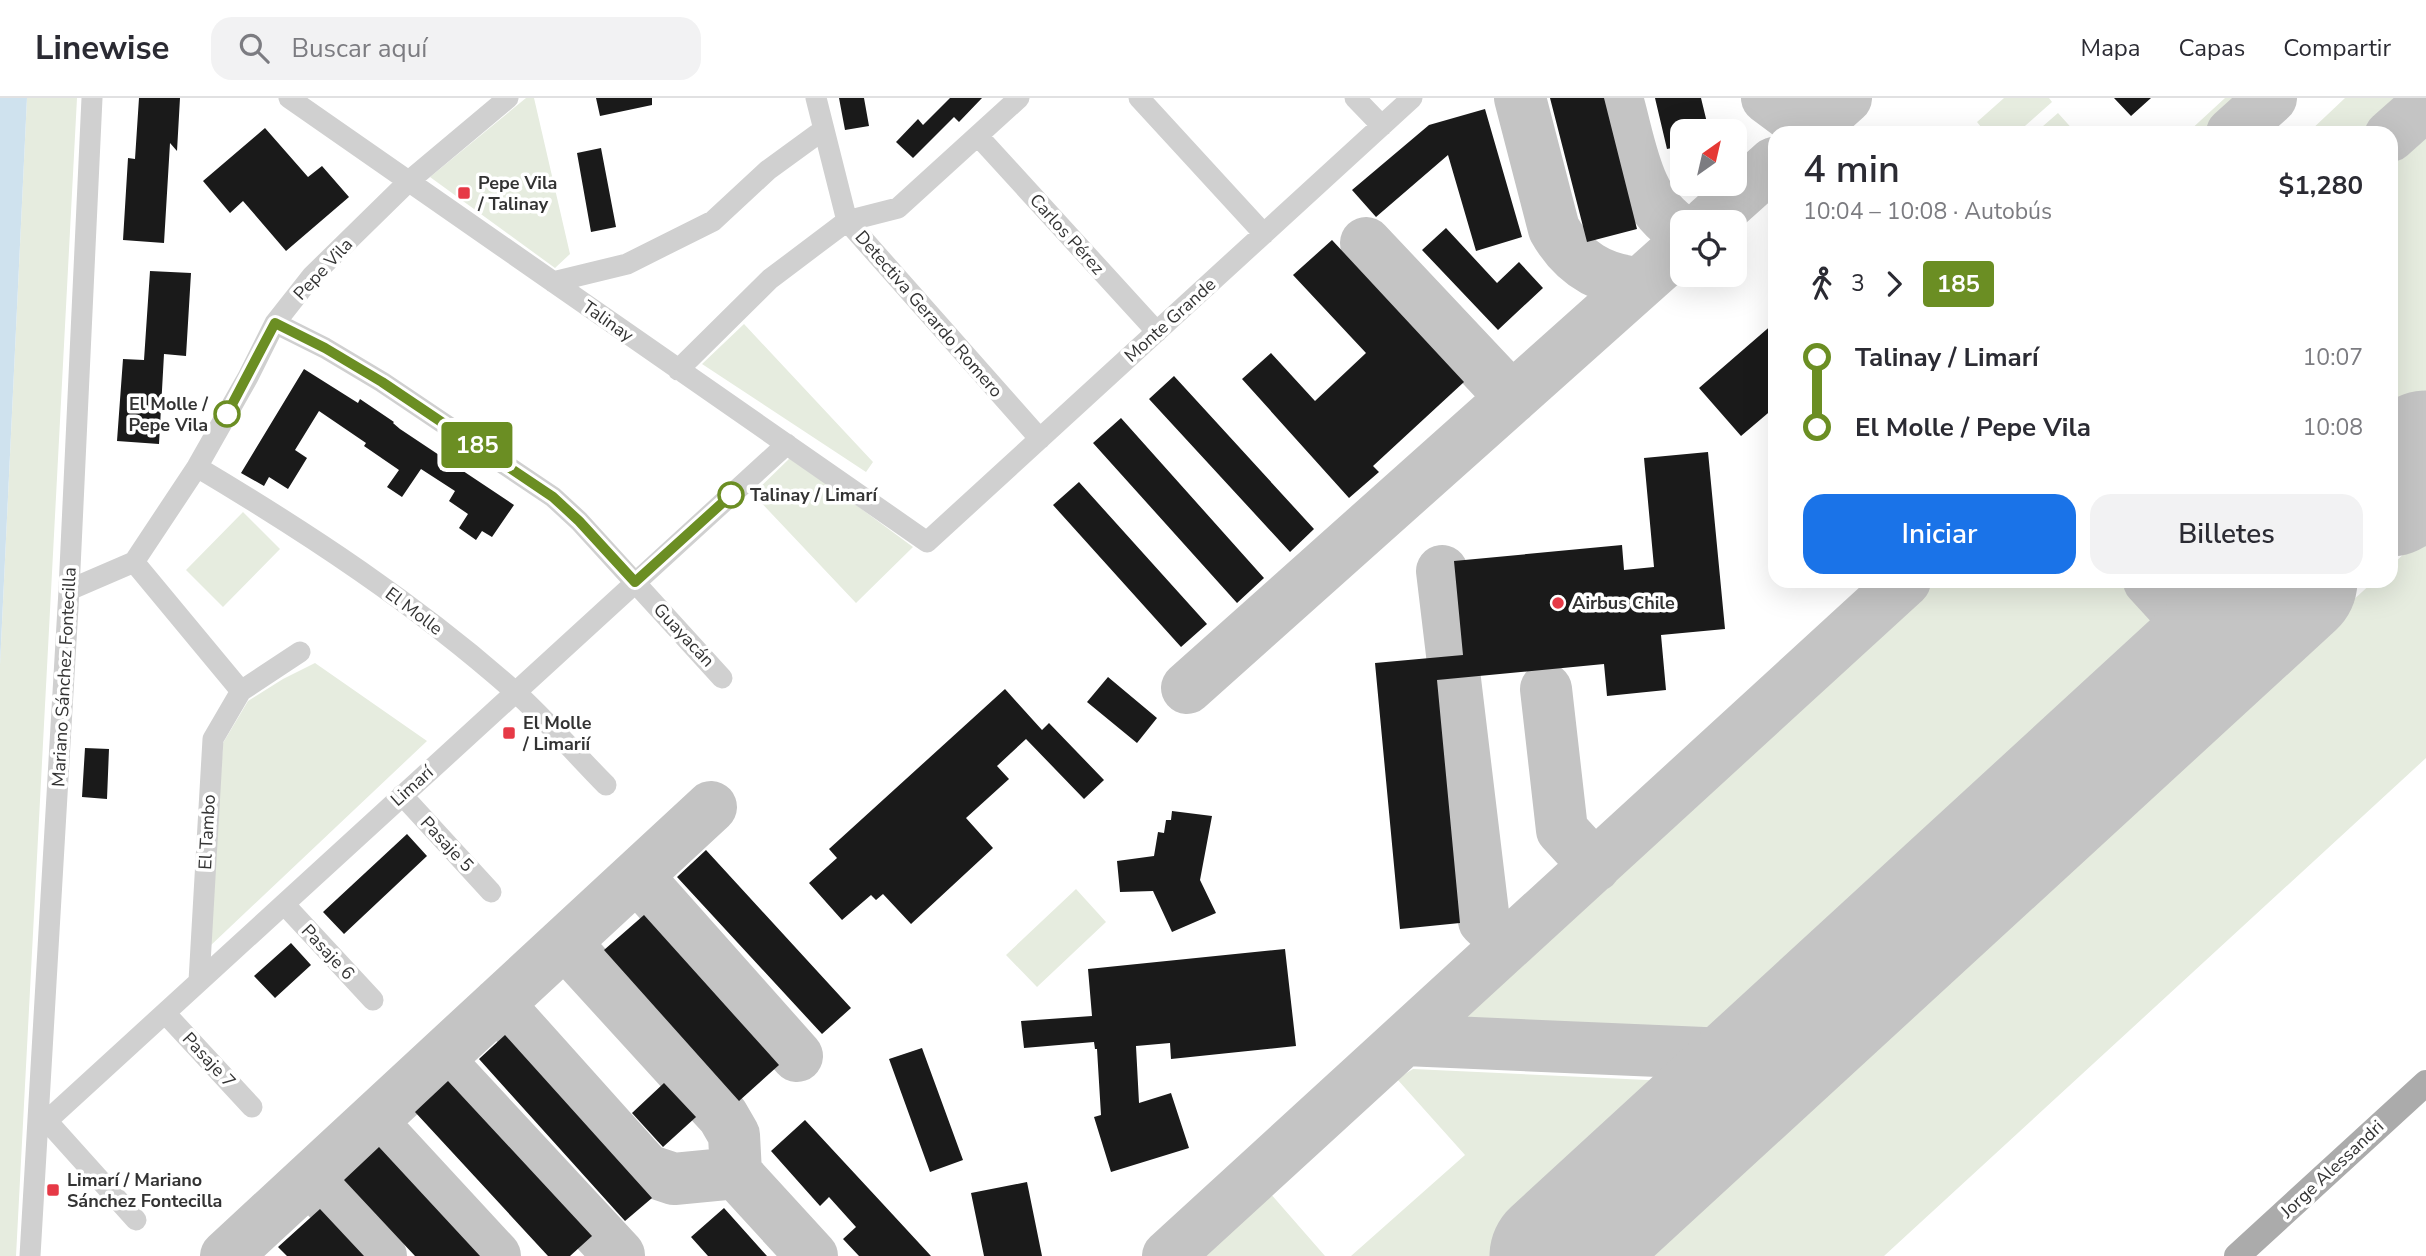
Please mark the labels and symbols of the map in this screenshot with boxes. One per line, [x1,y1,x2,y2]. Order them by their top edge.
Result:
north arrow [1670,119,1746,196]
place label: Pepe Vila / Talinay [477,171,557,216]
marker: Pepe Vila / Talinay [456,185,472,201]
street label: Carlos Pérez [1024,188,1110,280]
street label: Detectiva Gerardo Romero [850,225,1008,403]
street label: Pepe Vila [288,233,358,305]
street label: Monte Grande [1119,273,1221,367]
street label: Talinay [578,295,639,348]
place label: El Molle / Pepe Vila [129,392,208,437]
marker: El Molle / Pepe Vila [214,401,240,427]
line badge: 185 [437,422,517,468]
marker: Talinay / Limarí [718,482,744,508]
place label: Talinay / Limarí [750,483,878,507]
street label: Mariano Sánchez Fontecilla [46,566,82,788]
street label: El Molle [380,582,448,640]
place label: Airbus Chile [1572,591,1675,615]
marker: Airbus Chile [1550,595,1566,611]
street label: Guayacán [648,598,720,672]
place label: El Molle / Limarií [522,711,592,756]
marker: El Molle / Limarií [501,725,517,741]
street label: Limarí [386,760,439,811]
street label: El Tambo [193,794,221,870]
street label: Pasaje 5 [415,811,479,877]
street label: Pasaje 6 [296,919,360,985]
street label: Pasaje 7 [177,1027,241,1093]
street label: Jorge Alessandri [2274,1115,2389,1224]
place label: Limarí / Mariano Sánchez Fontecilla [67,1168,222,1213]
marker: Limarí / Mariano Sánchez Fontecilla [45,1182,61,1198]

